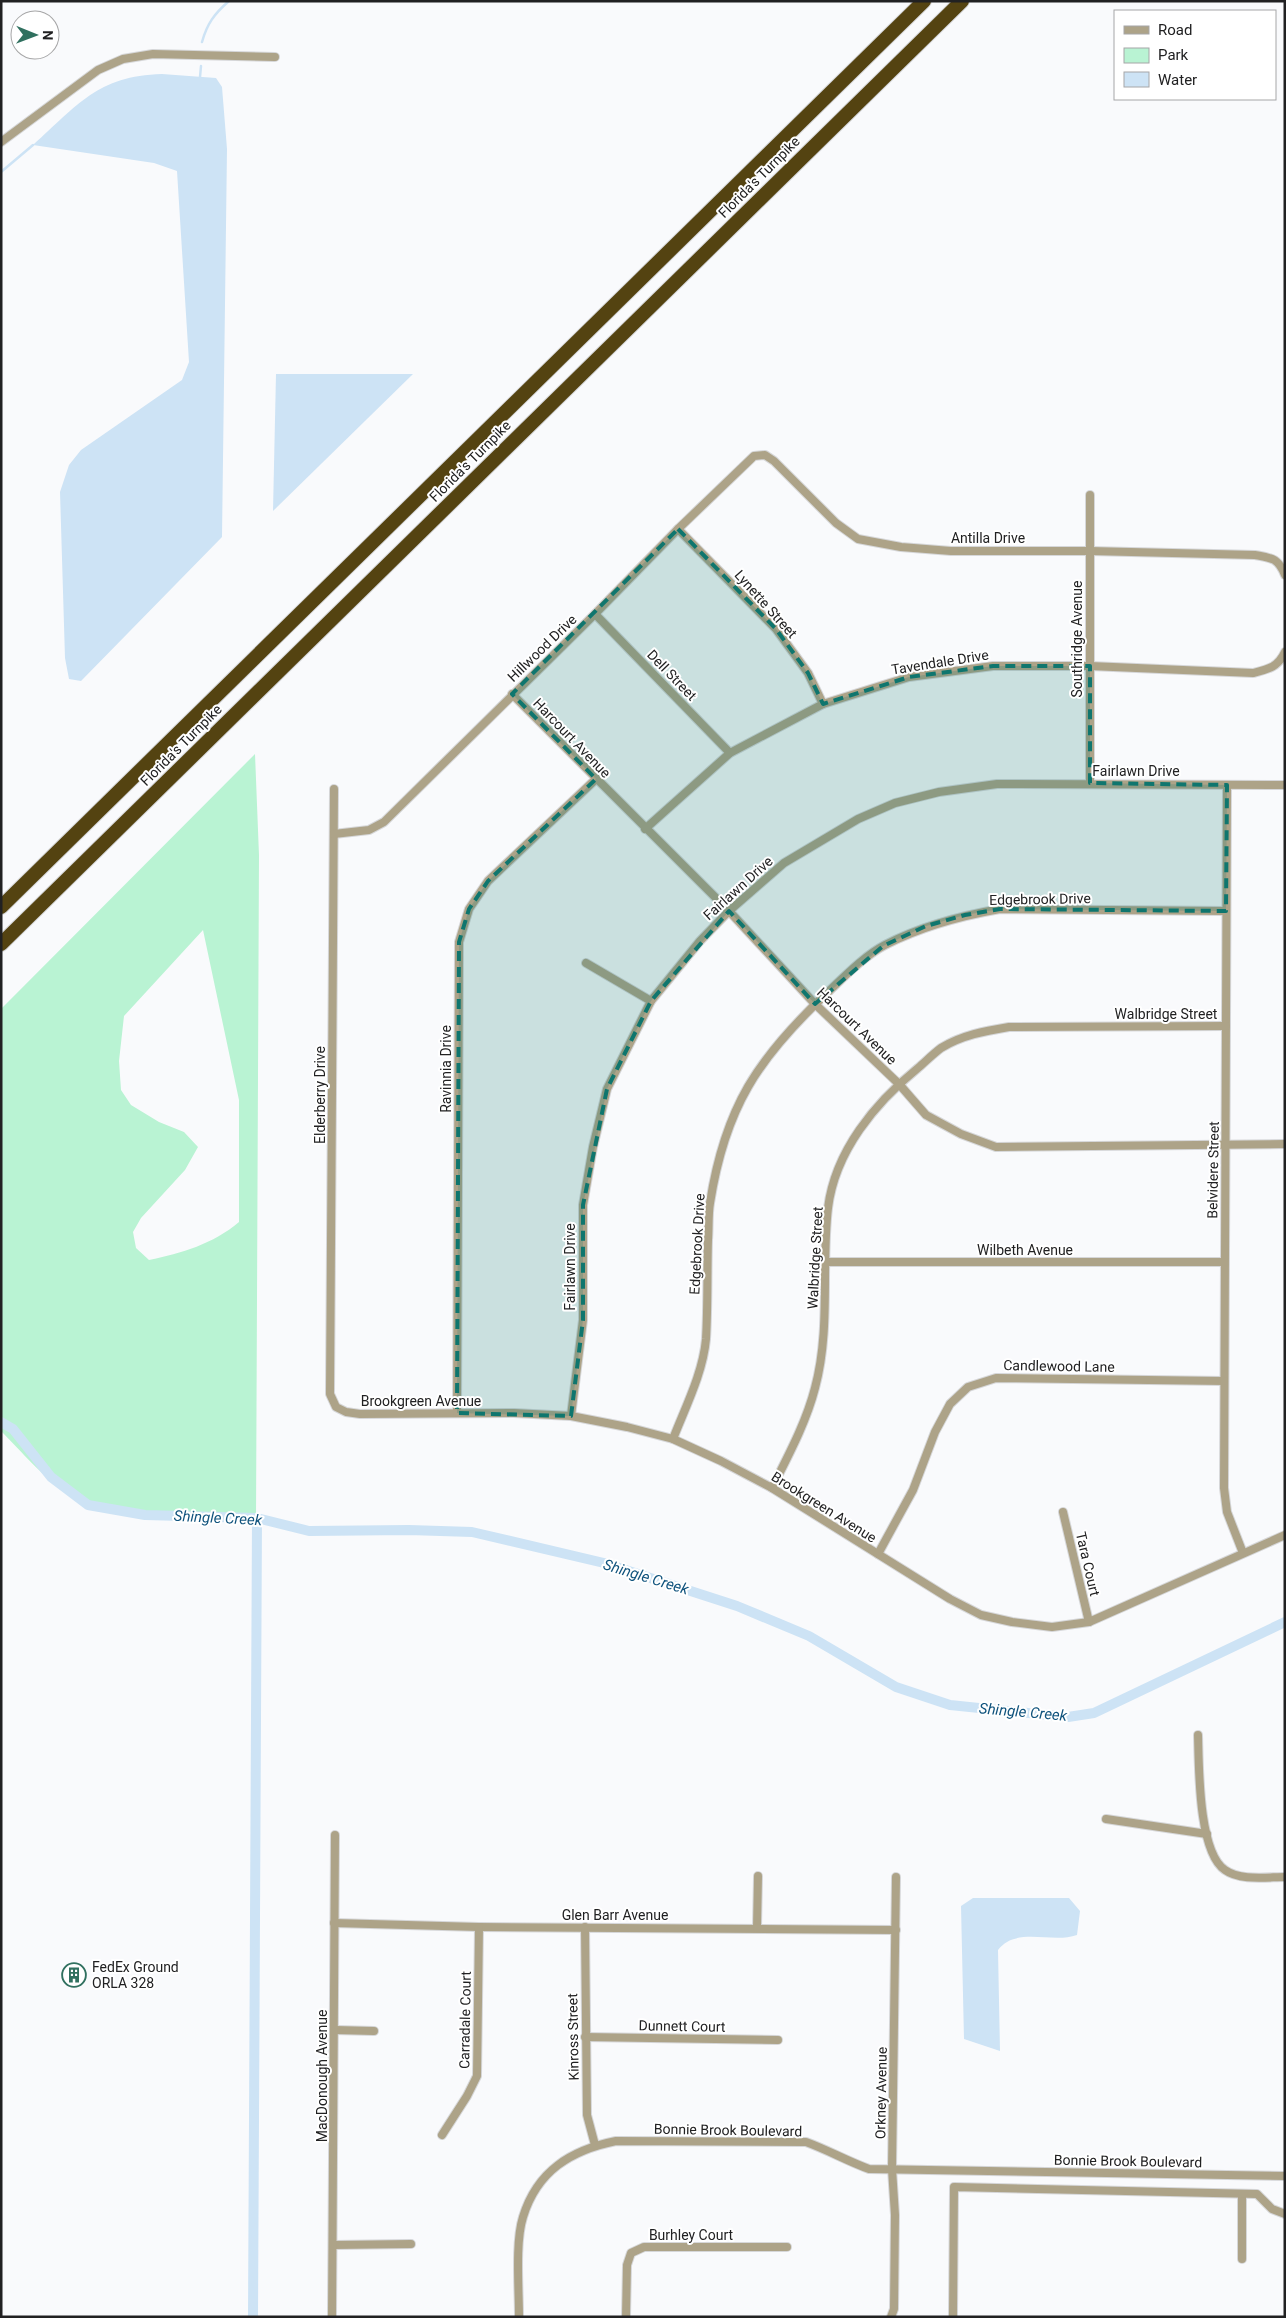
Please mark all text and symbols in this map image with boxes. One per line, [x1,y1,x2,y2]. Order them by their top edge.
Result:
north arrow [10,10,60,60]
legend [1114,10,1276,100]
text: Road [1158,21,1192,39]
text: N [40,30,56,40]
text: Park [1158,46,1189,64]
text: Water [1158,71,1197,89]
street label: Florida's Turnpike [715,133,803,221]
street label: Florida's Turnpike [426,417,514,505]
street label: Antilla Drive [951,530,1025,546]
street label: Lynette Street [731,567,801,641]
street label: Southridge Avenue [1069,581,1085,697]
street label: Hillwood Drive [504,611,580,685]
street label: Dell Street [644,646,700,704]
street label: Tavendale Drive [890,646,990,678]
street label: Harcourt Avenue [530,695,614,781]
street label: Florida's Turnpike [137,701,225,789]
street label: Fairlawn Drive [1092,763,1180,779]
street label: Fairlawn Drive [700,853,776,923]
street label: Edgebrook Drive [989,890,1091,908]
street label: Harcourt Avenue [814,984,900,1068]
street label: Walbridge Street [1115,1006,1218,1022]
street label: Ravinnia Drive [438,1025,454,1113]
street label: Elderberry Drive [312,1046,328,1144]
street label: Belvidere Street [1204,1121,1222,1219]
street label: Edgebrook Drive [686,1193,708,1295]
street label: Walbridge Street [804,1206,826,1310]
street label: Fairlawn Drive [562,1223,578,1311]
street label: Wilbeth Avenue [977,1242,1073,1258]
street label: Candlewood Lane [1003,1357,1115,1375]
street label: Brookgreen Avenue [361,1393,481,1409]
street label: Brookgreen Avenue [769,1468,879,1546]
water label: Shingle Creek [173,1507,263,1529]
street label: Tara Court [1073,1530,1103,1598]
water label: Shingle Creek [601,1555,691,1599]
water label: Shingle Creek [978,1699,1068,1725]
street label: Glen Barr Avenue [562,1907,668,1923]
place label: FedEx Ground ORLA 328 [92,1959,179,1991]
building icon: FedEx Ground ORLA 328 [61,1962,87,1988]
street label: Carradale Court [456,1971,474,2069]
street label: Kinross Street [564,1993,582,2081]
street label: MacDonough Avenue [314,2010,330,2142]
street label: Dunnett Court [638,2017,726,2035]
street label: Orkney Avenue [872,2047,890,2139]
street label: Bonnie Brook Boulevard [654,2121,802,2139]
street label: Bonnie Brook Boulevard [1054,2152,1202,2170]
street label: Burhley Court [649,2227,734,2243]

